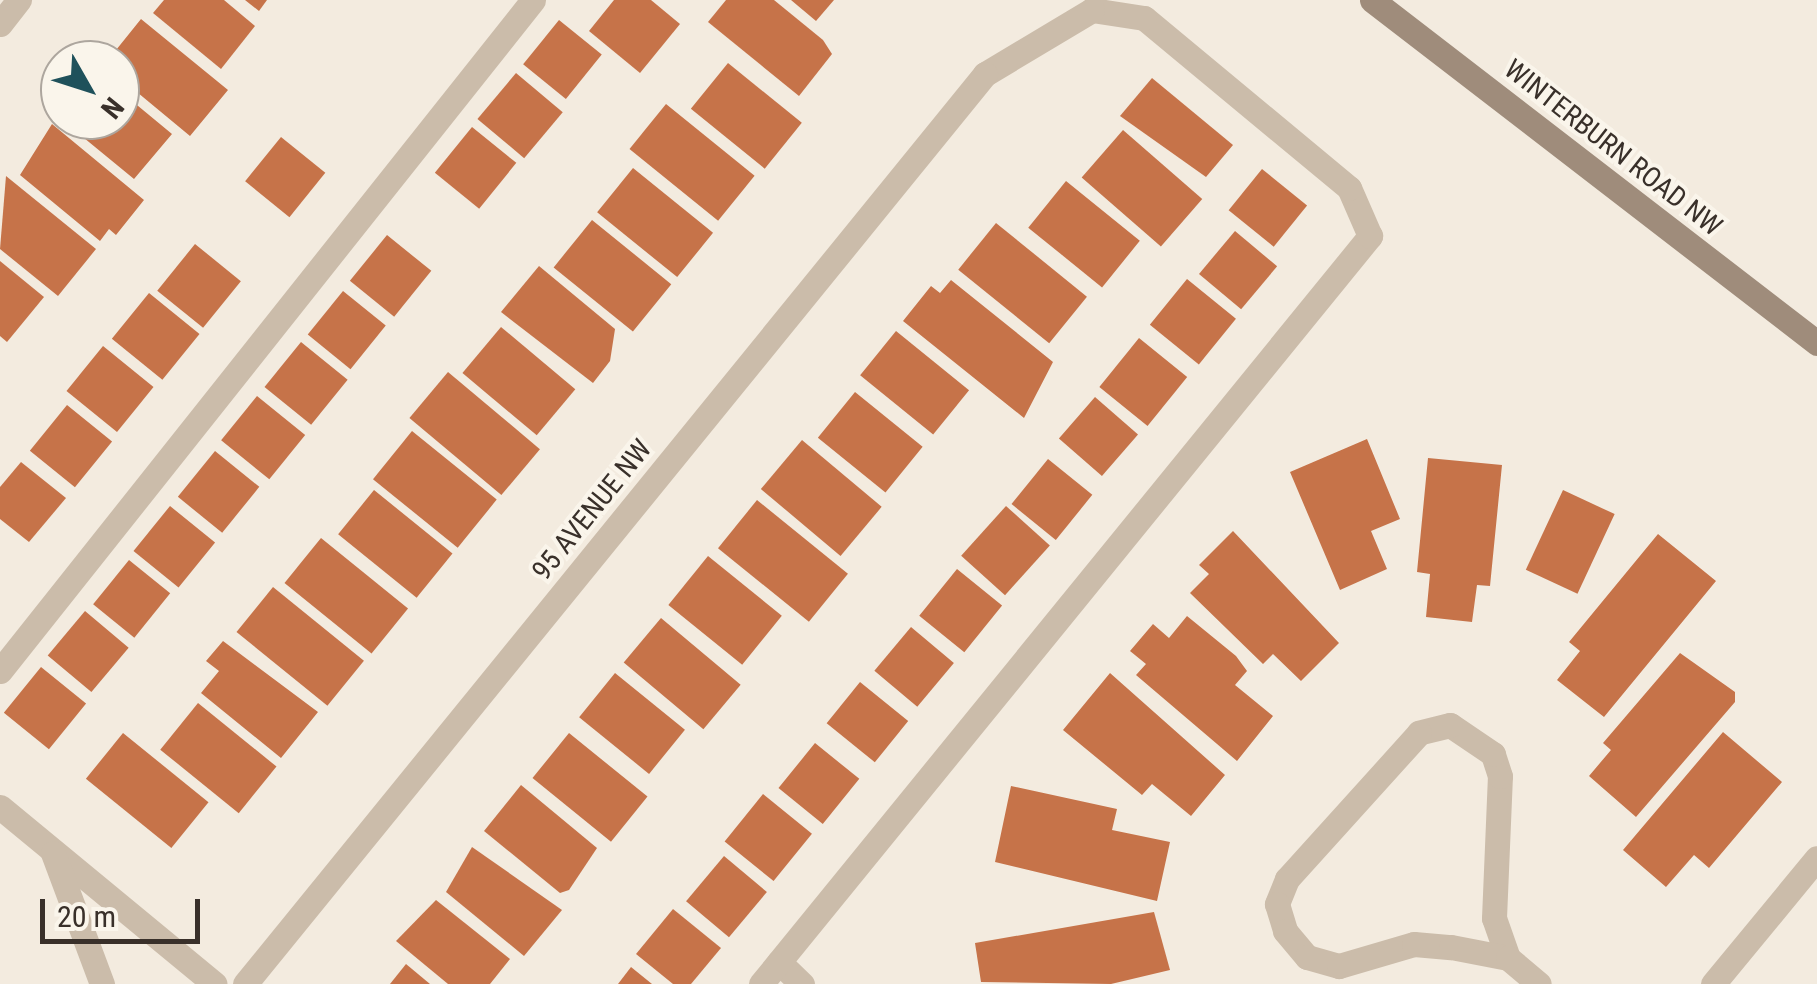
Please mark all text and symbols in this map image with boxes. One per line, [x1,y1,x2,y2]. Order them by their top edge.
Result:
north arrow [40,40,140,140]
street label: WINTERBURN ROAD NW [1497,53,1729,243]
text: N [94,91,130,125]
street label: 95 AVENUE NW [525,433,659,587]
scale bar [45,879,205,941]
text: 20 m [57,899,116,934]

